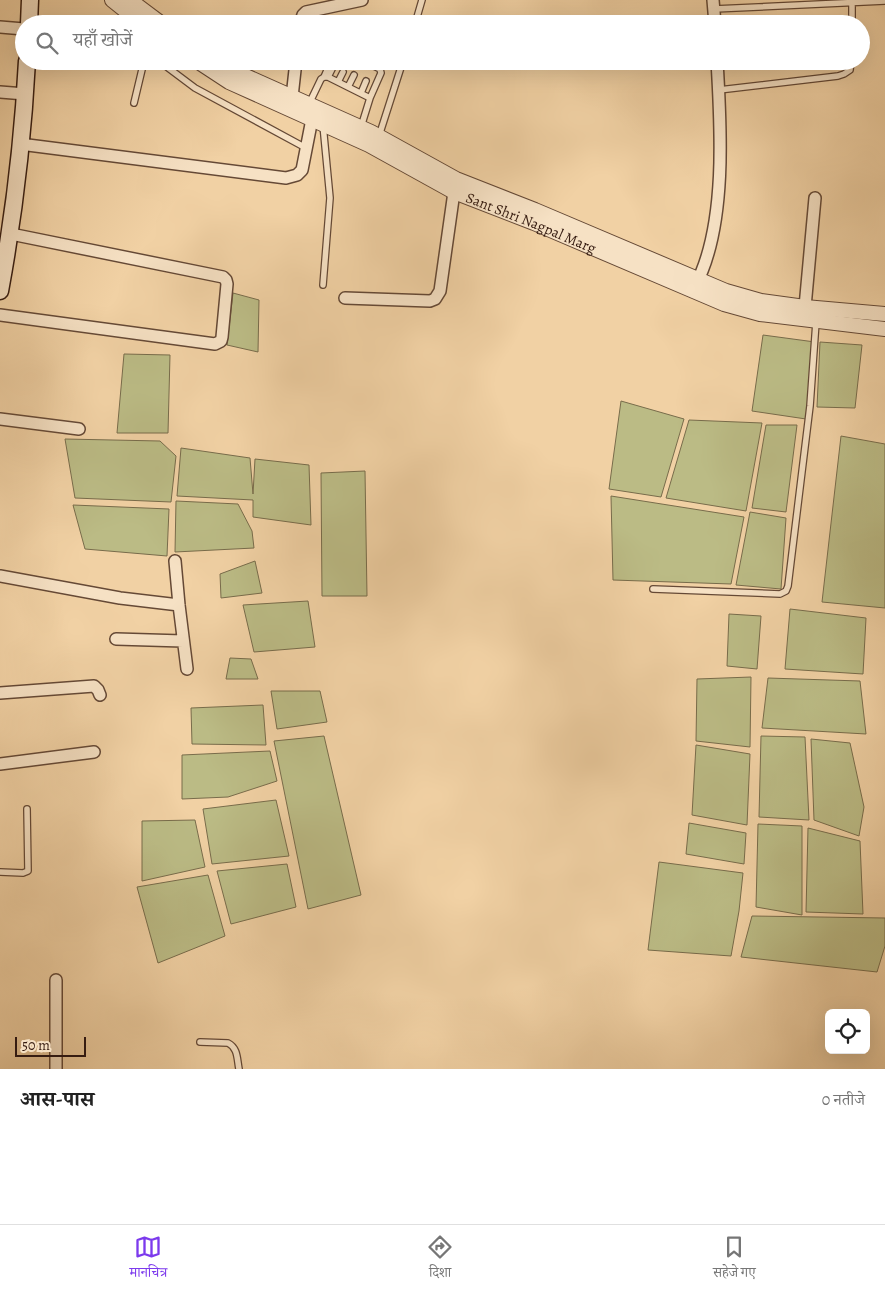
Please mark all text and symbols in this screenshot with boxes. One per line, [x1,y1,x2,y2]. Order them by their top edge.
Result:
search box [15,15,870,70]
text: यहाँ खोजें [73,27,132,53]
icon: search [33,29,61,57]
street label: Sant Shri Nagpal Marg [463,188,600,259]
map controls [825,1009,870,1054]
button: locate [825,1009,870,1054]
scale bar [15,1034,86,1057]
text: 50 m [22,1036,50,1055]
text: आस-पास [20,1085,94,1113]
text: 0 नतीजे [822,1089,865,1111]
tab: मानचित्र [129,1233,167,1286]
tab: दिशा [426,1233,454,1286]
tab: सहेजे गए [713,1233,756,1286]

